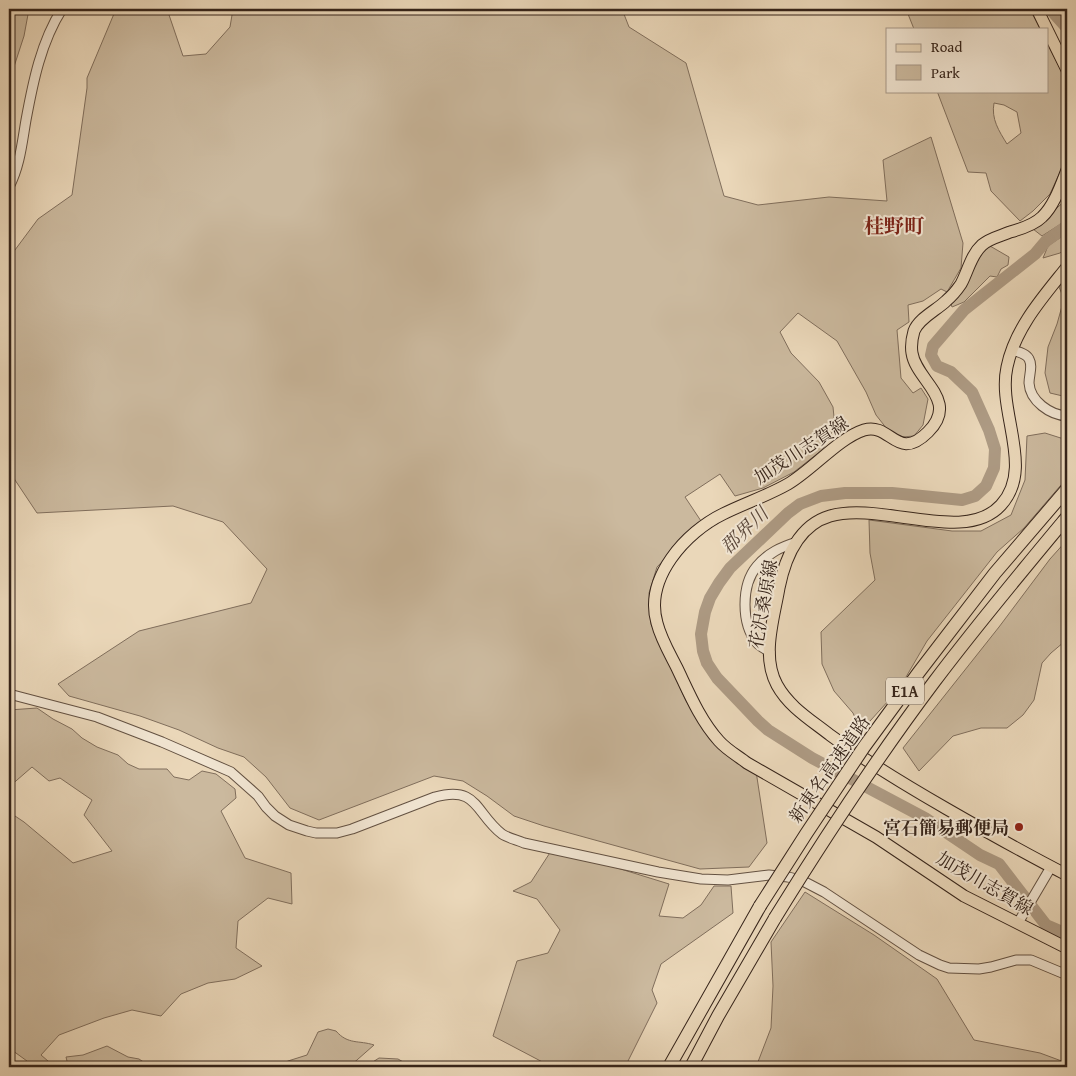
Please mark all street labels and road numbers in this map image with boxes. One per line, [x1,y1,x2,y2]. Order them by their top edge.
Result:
street label: 加茂川志賀線 [748,409,854,491]
street label: 花沢桑原線 [742,557,784,651]
road number: E1A [886,678,924,704]
street label: 新東名高速道路 [782,710,876,828]
street label: 加茂川志賀線 [931,844,1039,922]

